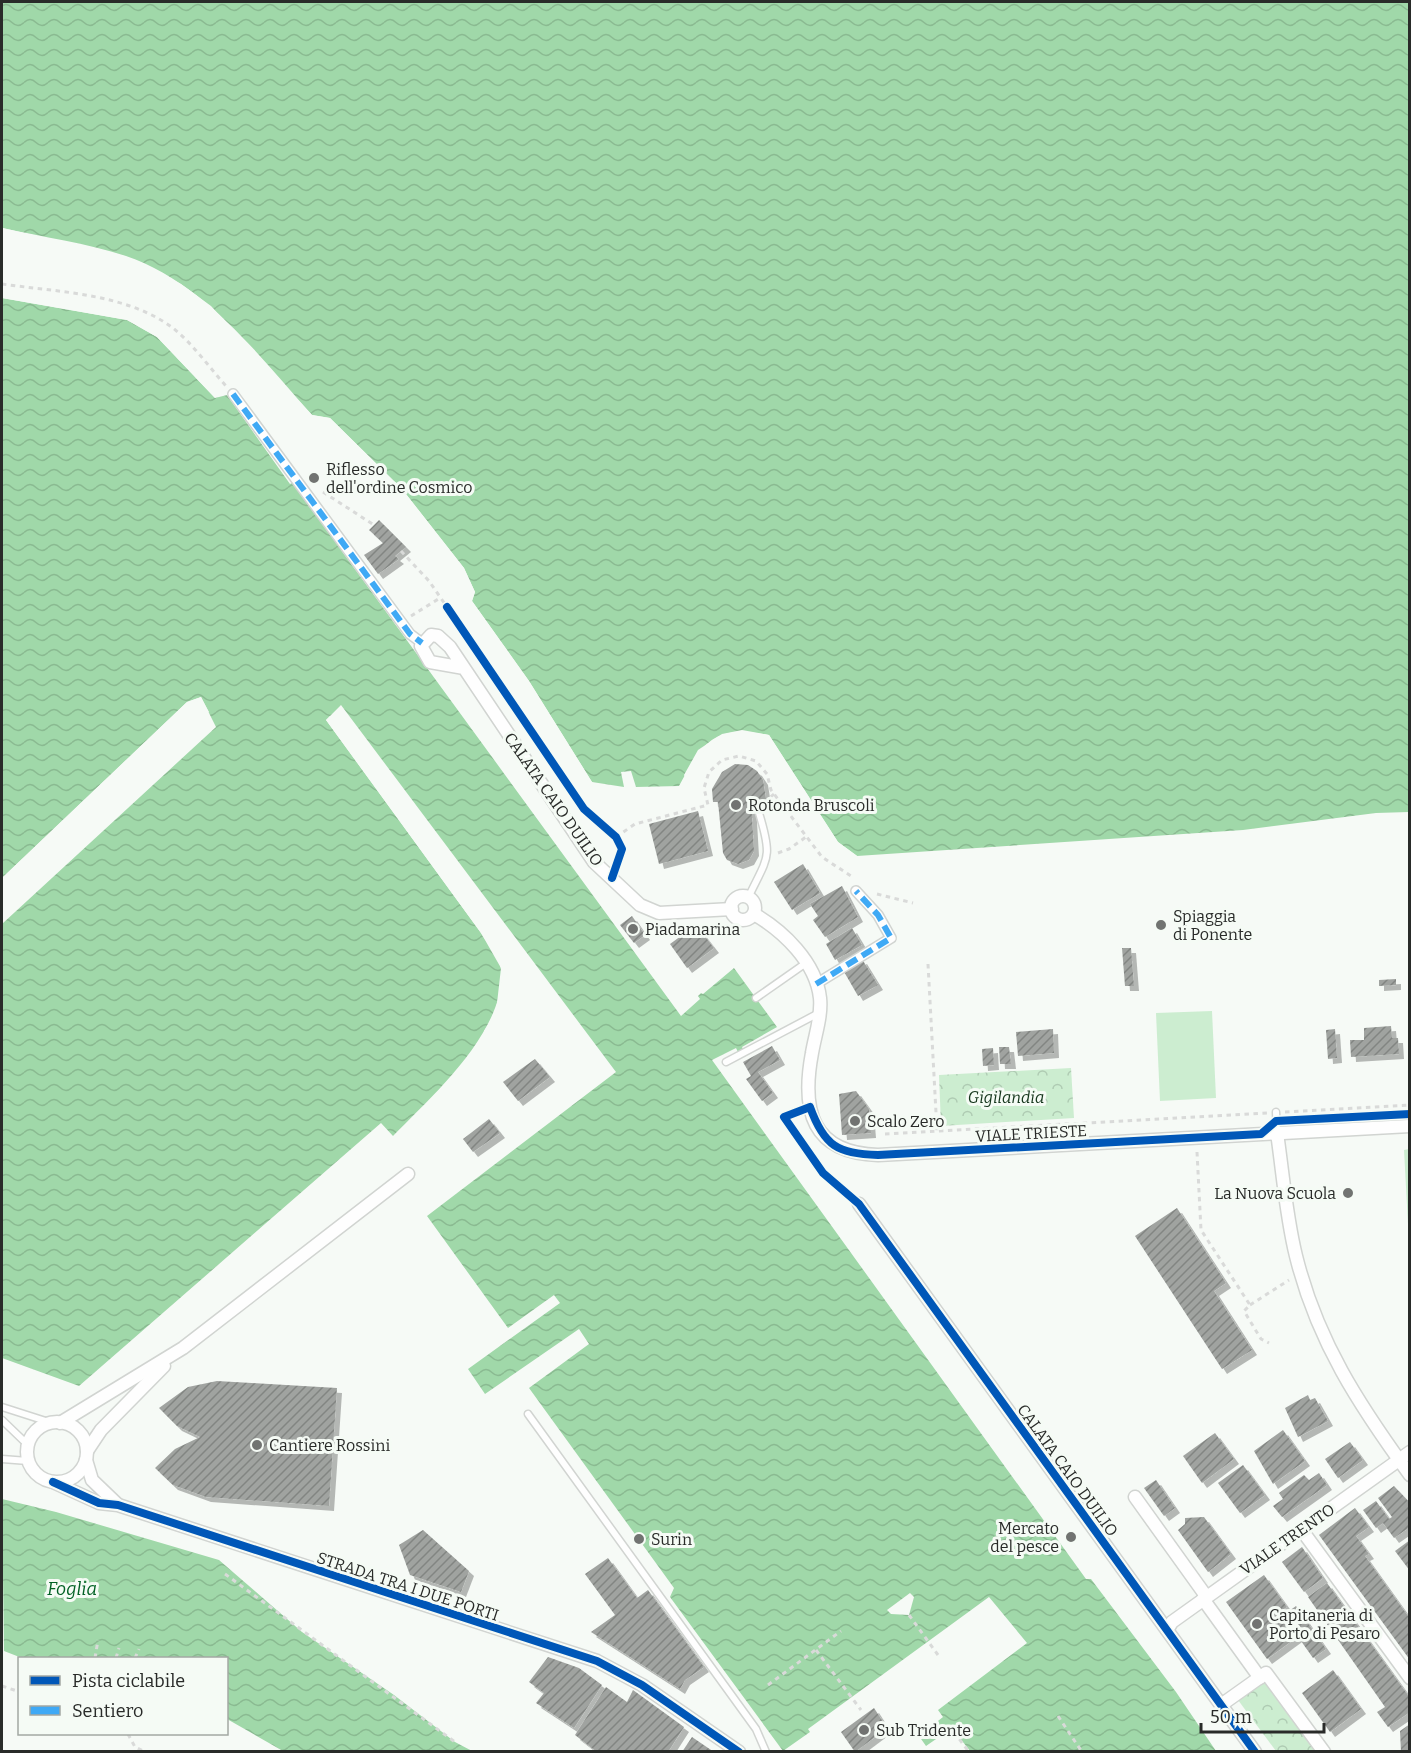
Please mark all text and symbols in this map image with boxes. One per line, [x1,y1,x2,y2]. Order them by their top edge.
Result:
place label: Riflesso dell'ordine Cosmico [326,460,472,497]
marker: Riflesso dell'ordine Cosmico [307,471,321,485]
street label: CALATA CAIO DUILIO [500,729,607,870]
place label: Rotonda Bruscoli [748,796,875,815]
marker: Rotonda Bruscoli [729,798,743,812]
place label: Spiaggia di Ponente [1173,907,1252,944]
marker: Spiaggia di Ponente [1154,918,1168,932]
place label: Piadamarina [645,920,740,939]
marker: Piadamarina [626,922,640,936]
park label: Gigilandia [968,1088,1044,1107]
place label: Scalo Zero [867,1112,944,1131]
marker: Scalo Zero [848,1114,862,1128]
street label: VIALE TRIESTE [975,1121,1087,1146]
place label: La Nuova Scuola [1214,1184,1336,1203]
marker: La Nuova Scuola [1341,1186,1355,1200]
street label: CALATA CAIO DUILIO [1013,1401,1122,1540]
place label: Cantiere Rossini [269,1436,390,1455]
marker: Cantiere Rossini [250,1438,264,1452]
street label: VIALE TRENTO [1236,1500,1338,1579]
place label: Mercato del pesce [990,1519,1059,1556]
place label: Surin [651,1530,692,1549]
marker: Mercato del pesce [1064,1530,1078,1544]
marker: Surin [632,1532,646,1546]
street label: STRADA TRA I DUE PORTI [315,1548,501,1625]
water label: Foglia [47,1578,97,1600]
place label: Capitaneria di Porto di Pesaro [1269,1606,1380,1643]
marker: Capitaneria di Porto di Pesaro [1250,1617,1264,1631]
legend [18,1657,228,1735]
text: Pista ciclabile [72,1670,185,1692]
scale bar [1201,1696,1324,1734]
text: Sentiero [72,1700,143,1722]
text: 50 m [1210,1706,1252,1728]
place label: Sub Tridente [876,1721,971,1740]
marker: Sub Tridente [857,1723,871,1737]

